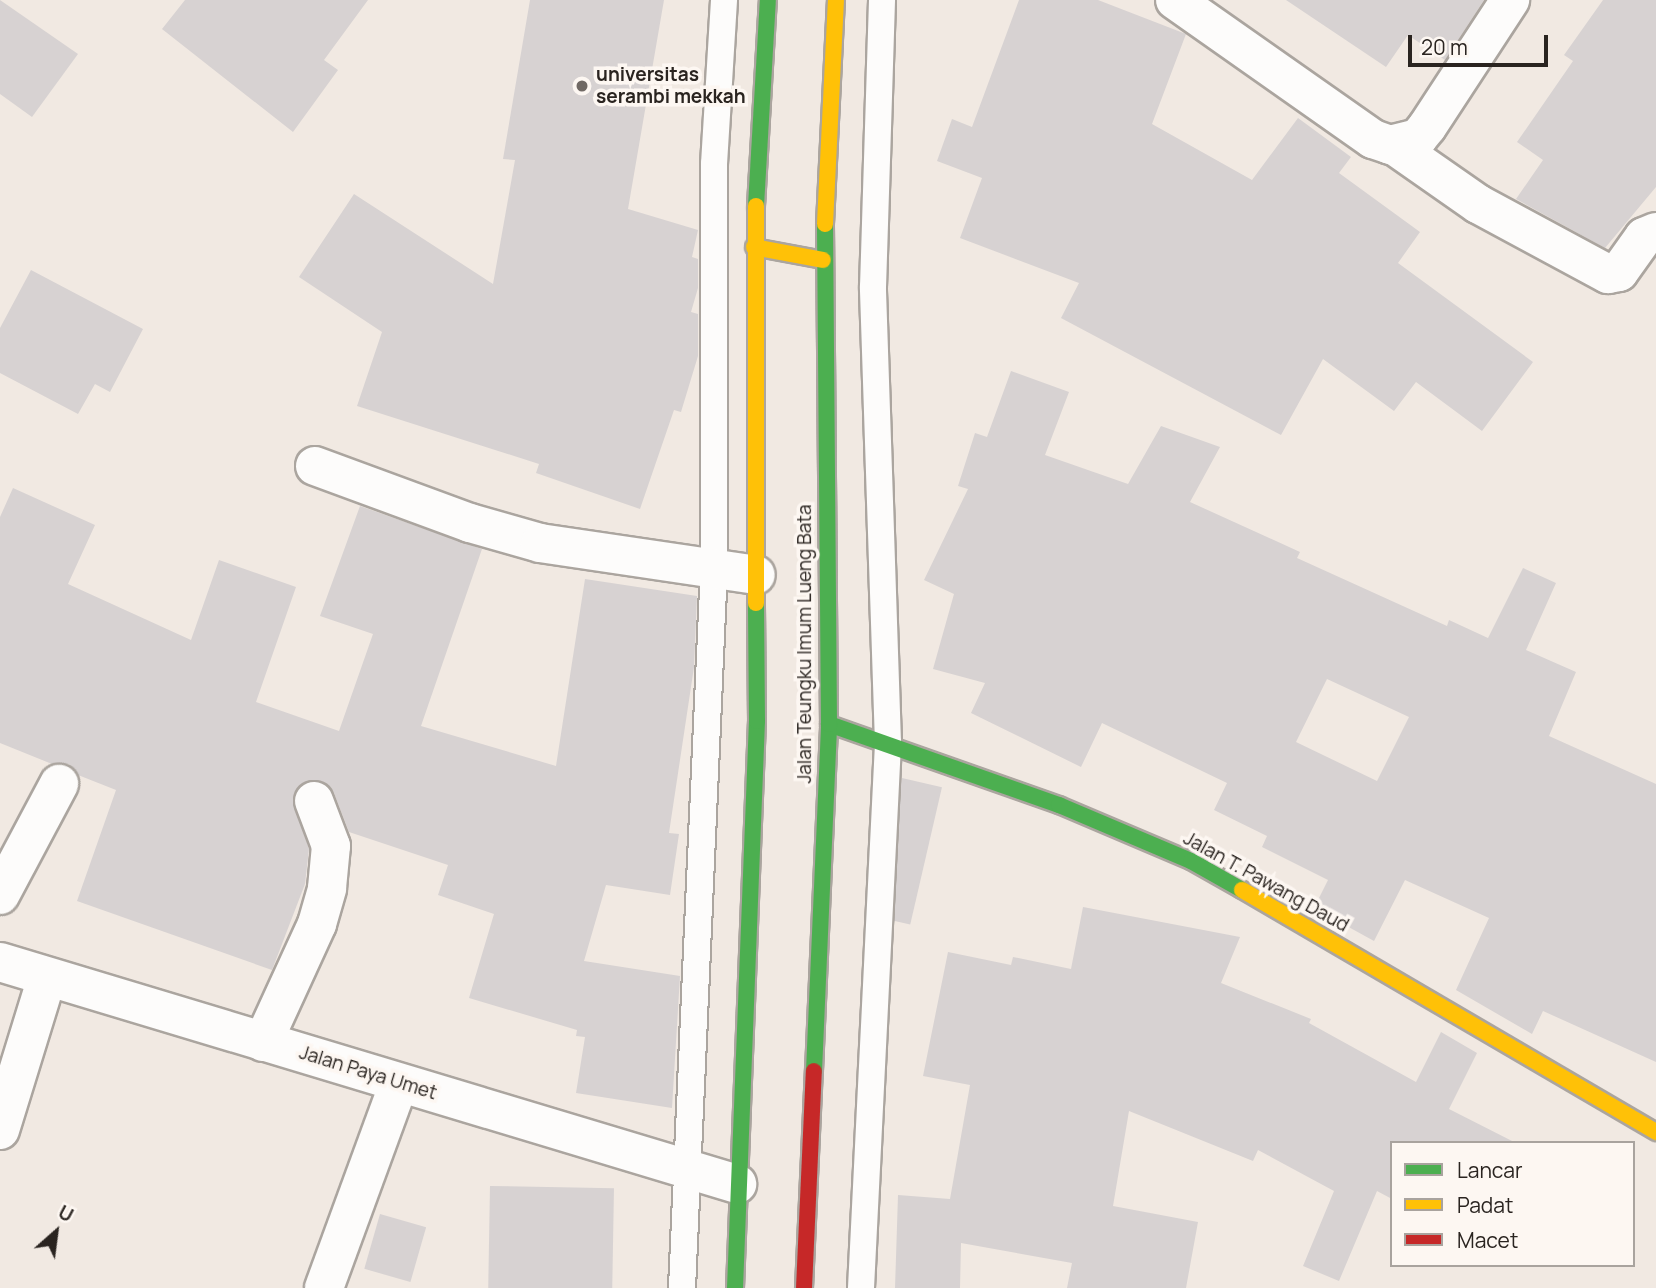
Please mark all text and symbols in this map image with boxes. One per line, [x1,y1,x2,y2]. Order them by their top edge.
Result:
scale bar [1411,21,1551,65]
text: 20 m [1421,33,1468,61]
place label: universitas serambi mekkah [596,64,746,108]
marker: universitas serambi mekkah [574,78,590,94]
street label: Jalan Teungku Imum Lueng Bata [794,505,816,783]
street label: Jalan T. Pawang Daud [1179,827,1353,937]
street label: Jalan Paya Umet [297,1041,439,1105]
legend [1390,1141,1635,1267]
text: Lancar [1457,1156,1523,1184]
text: Padat [1457,1191,1513,1219]
north arrow [21,1197,91,1267]
text: U [54,1199,78,1228]
text: Macet [1457,1226,1518,1254]

